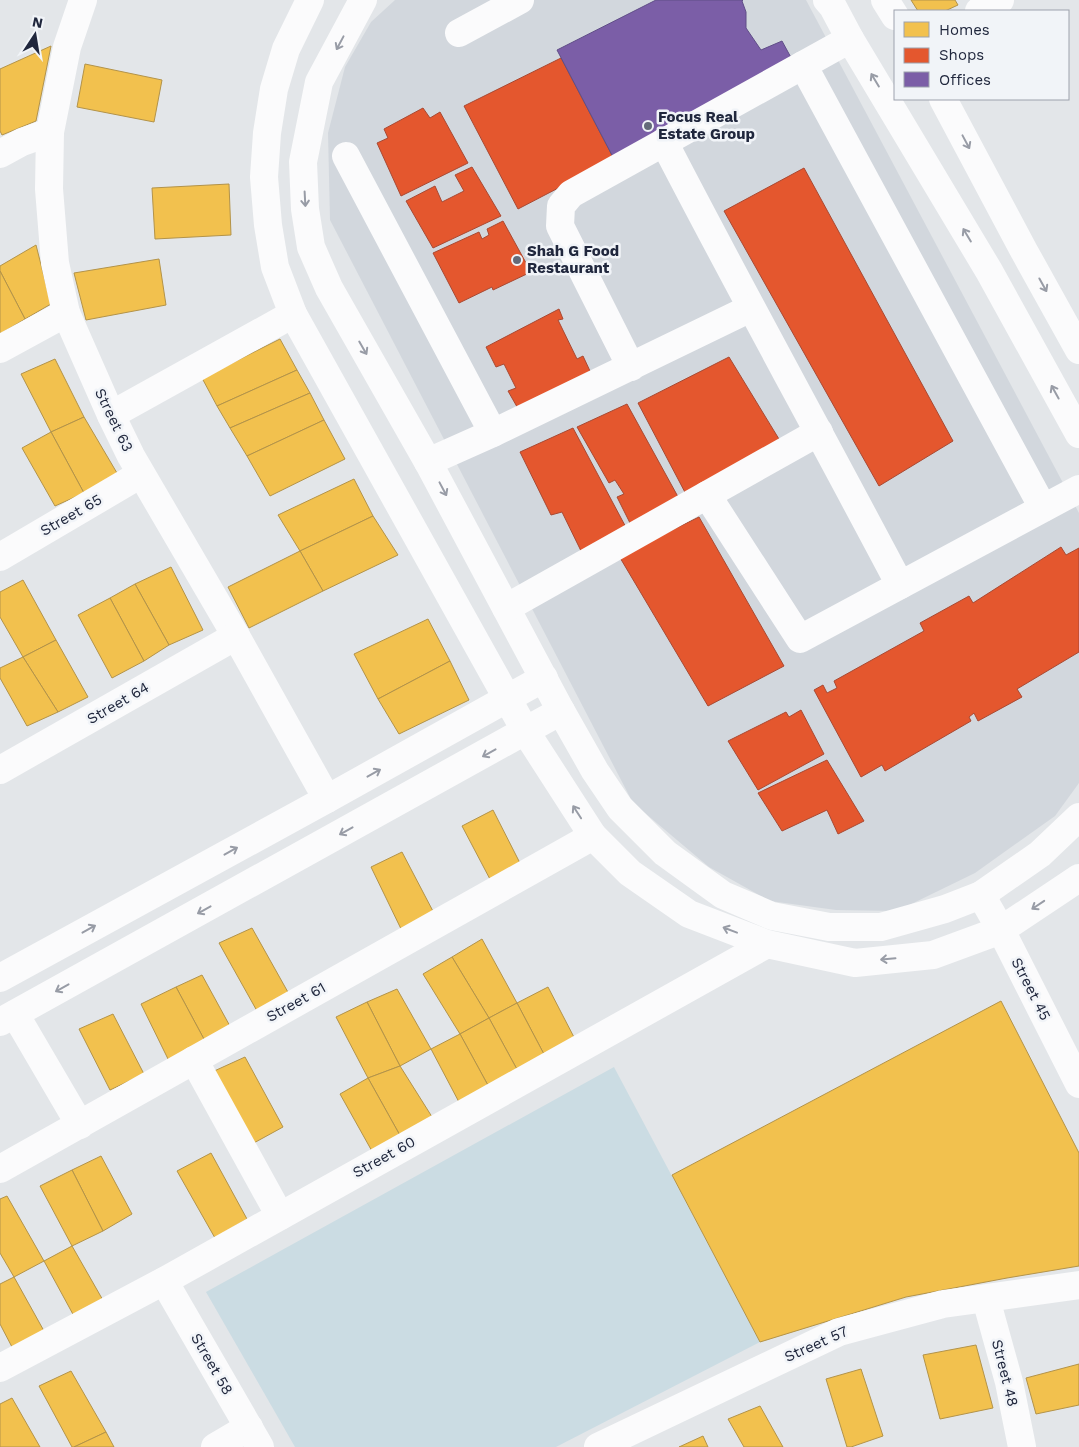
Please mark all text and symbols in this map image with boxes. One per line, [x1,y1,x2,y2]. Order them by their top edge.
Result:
north arrow [10,10,60,60]
legend [894,10,1069,100]
text: N [31,13,44,31]
text: Homes [939,21,990,39]
one-way arrow [335,35,344,50]
text: Shops [939,46,984,64]
text: Offices [939,71,991,89]
one-way arrow [869,74,879,88]
place label: Focus Real Estate Group [658,108,755,143]
marker: Focus Real Estate Group [642,120,654,132]
one-way arrow [962,134,971,149]
one-way arrow [300,190,309,206]
one-way arrow [962,228,972,242]
place label: Shah G Food Restaurant [527,242,619,277]
marker: Shah G Food Restaurant [511,254,523,266]
one-way arrow [1038,277,1048,292]
one-way arrow [359,340,368,355]
street label: Street 63 [91,385,137,455]
one-way arrow [1050,385,1060,399]
one-way arrow [438,482,448,497]
street label: Street 65 [37,490,105,540]
street label: Street 64 [84,678,152,728]
one-way arrow [482,748,496,758]
one-way arrow [366,768,381,777]
one-way arrow [572,805,582,819]
one-way arrow [339,826,354,836]
one-way arrow [224,846,238,856]
one-way arrow [1032,900,1046,910]
one-way arrow [197,905,212,915]
one-way arrow [81,924,96,934]
one-way arrow [723,925,738,934]
one-way arrow [880,955,896,964]
street label: Street 45 [1008,955,1054,1023]
street label: Street 61 [263,978,329,1026]
one-way arrow [54,983,69,993]
street label: Street 60 [350,1132,418,1182]
street label: Street 57 [782,1322,850,1366]
street label: Street 58 [187,1330,237,1398]
street label: Street 48 [988,1338,1022,1408]

